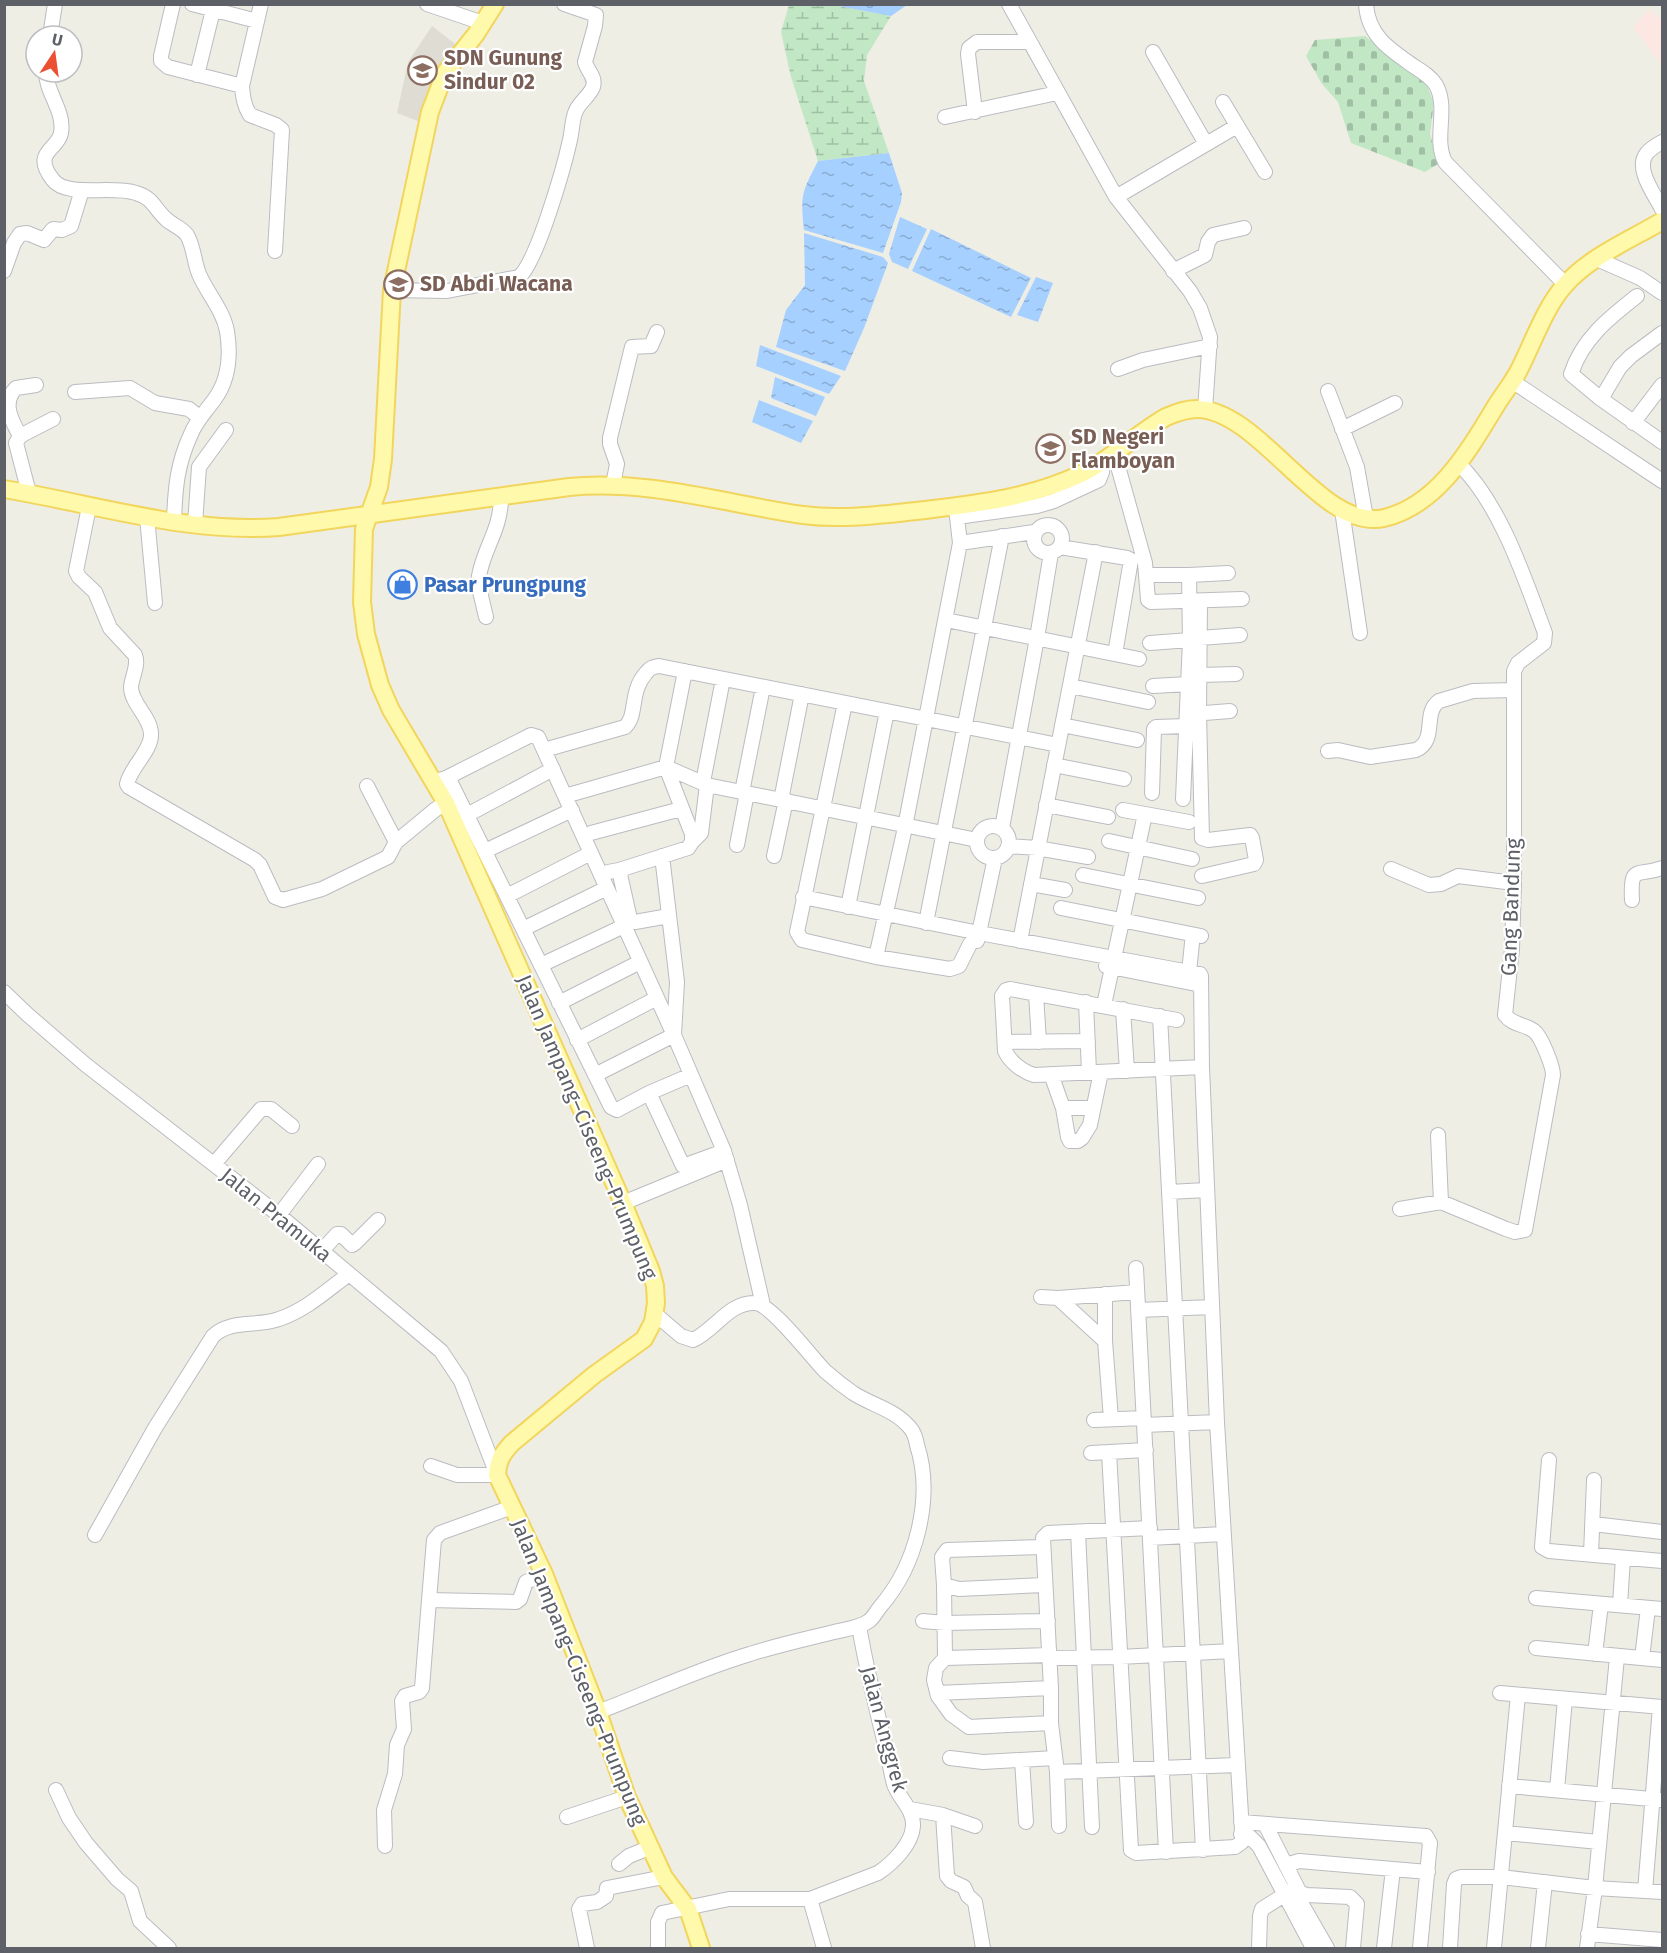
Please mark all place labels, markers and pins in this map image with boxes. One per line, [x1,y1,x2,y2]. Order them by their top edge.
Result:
place label: SDN Gunung Sindur 02 [444,45,562,95]
school or university icon: SDN Gunung Sindur 02 [407,54,439,86]
school or university icon: SD Abdi Wacana [383,268,415,300]
place label: SD Abdi Wacana [420,271,573,297]
place label: SD Negeri Flamboyan [1071,424,1175,474]
school or university icon: SD Negeri Flamboyan [1034,433,1066,465]
shop icon: Pasar Prungpung [387,569,419,601]
place label: Pasar Prungpung [424,572,587,598]

